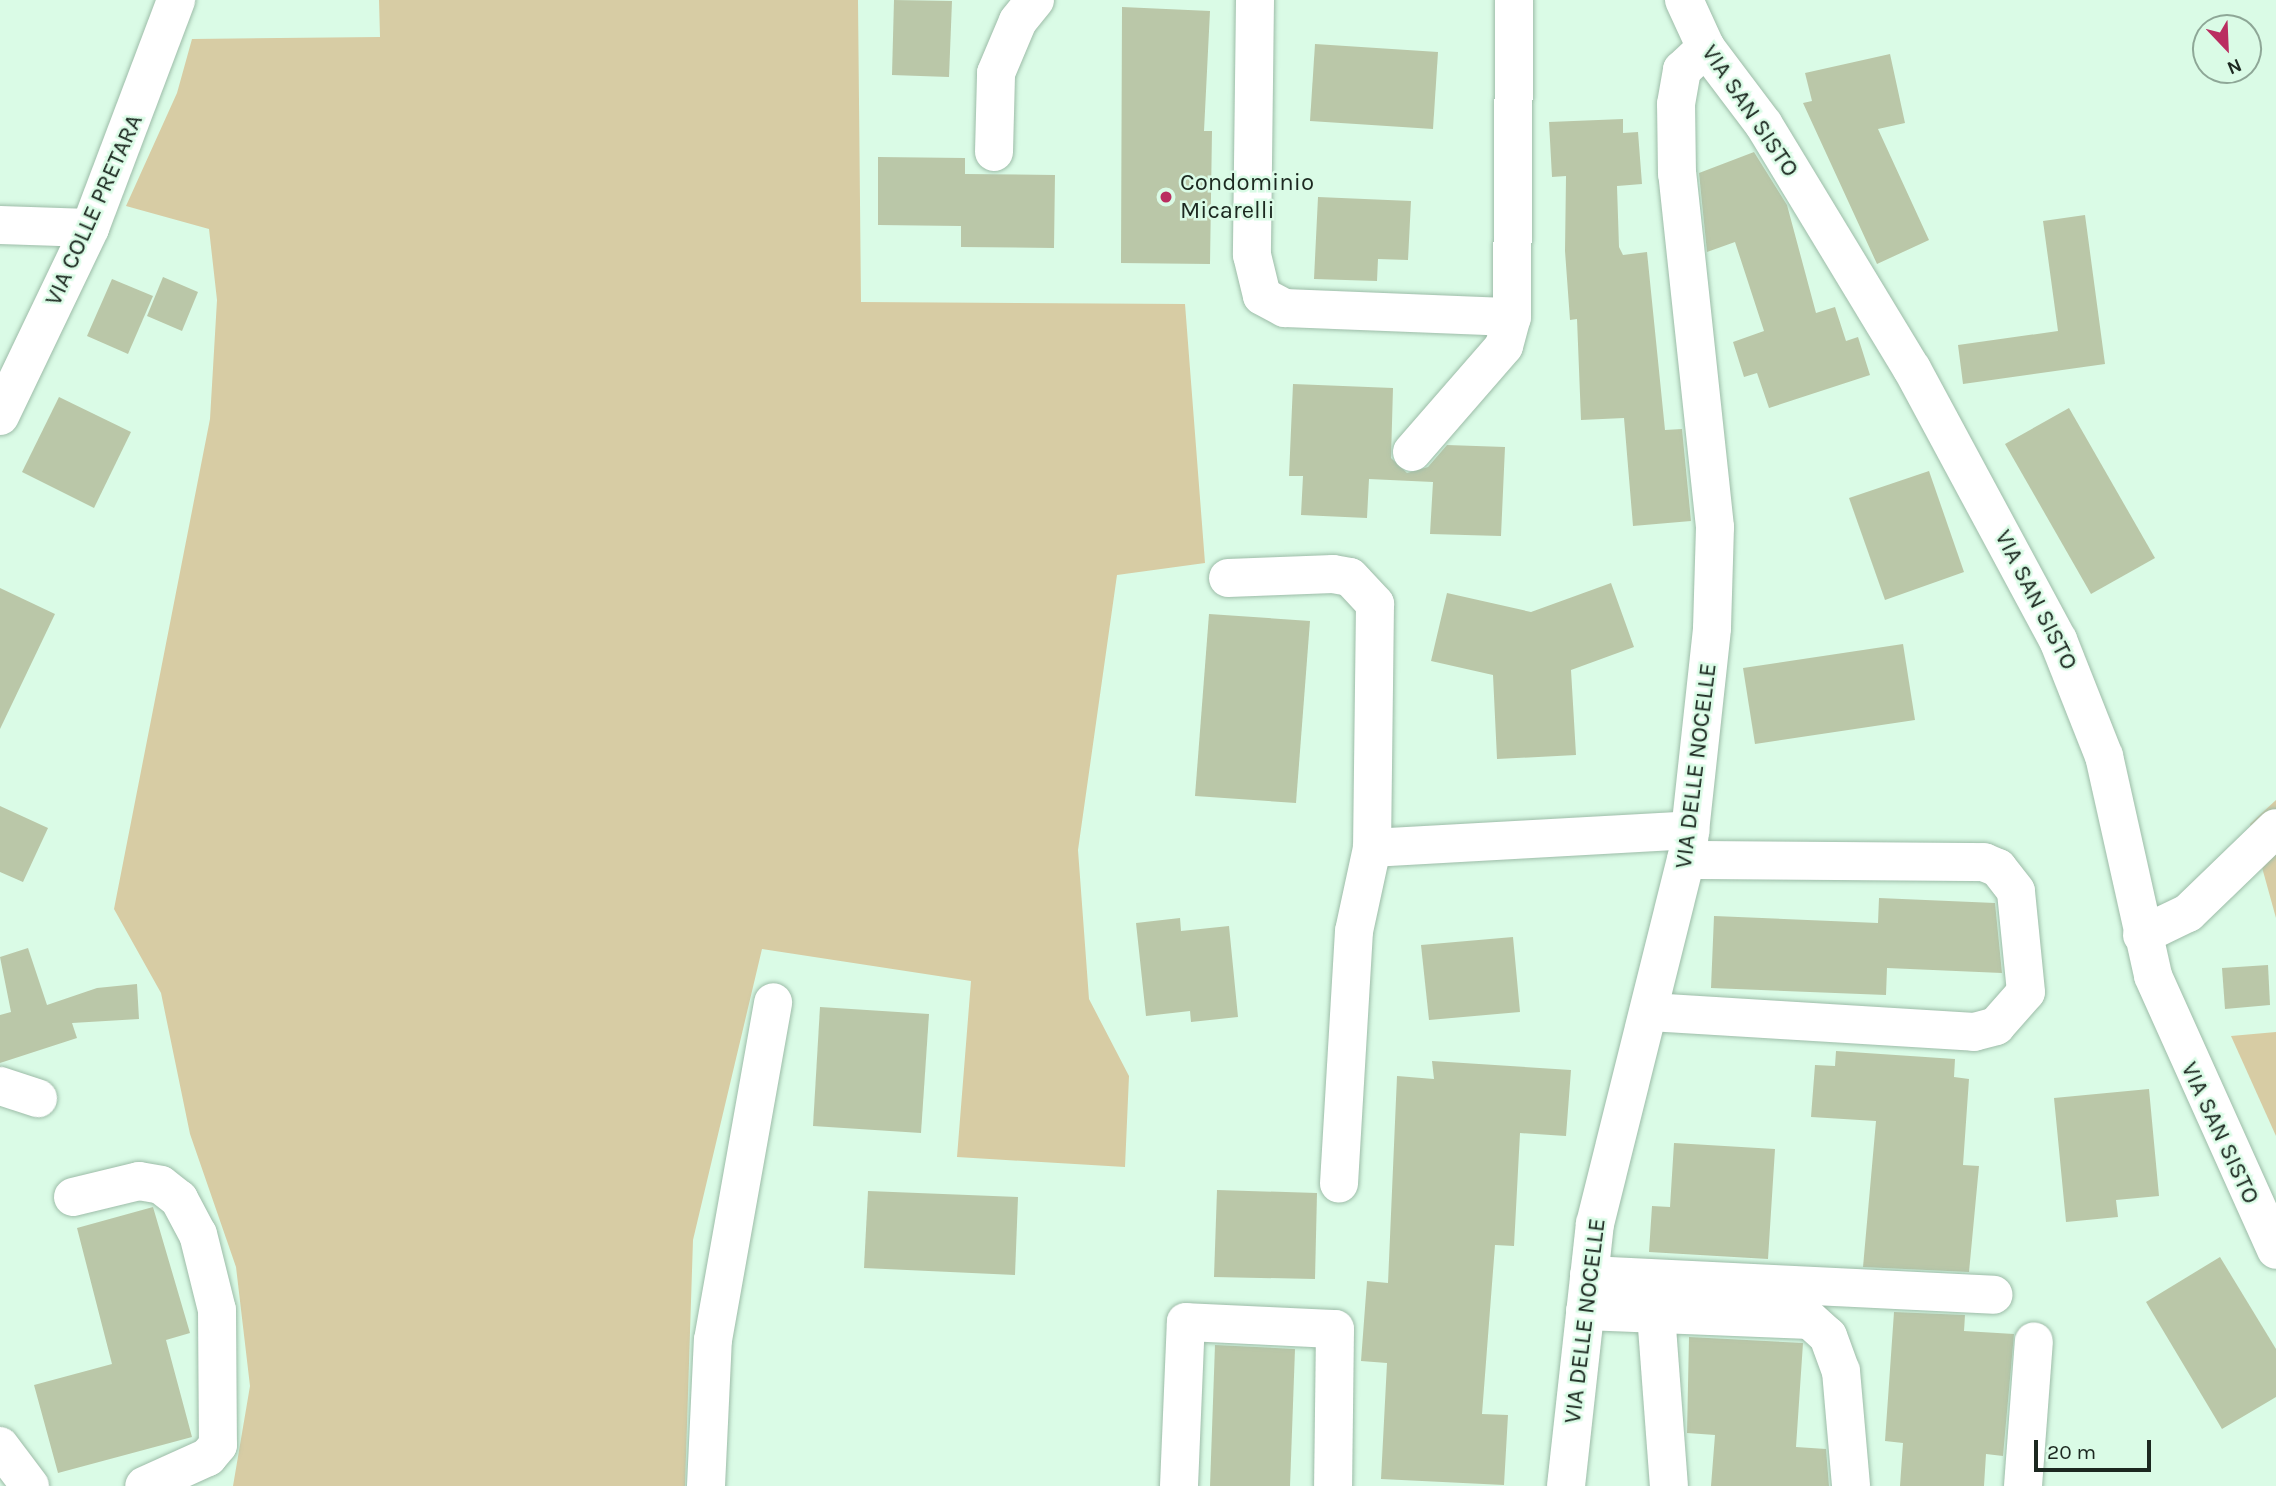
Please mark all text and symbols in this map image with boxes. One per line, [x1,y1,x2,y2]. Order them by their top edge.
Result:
north arrow [2192,14,2262,84]
street label: VIA SAN SISTO [1695,39,1805,183]
text: N [2224,54,2245,79]
street label: VIA COLLE PRETARA [39,110,149,310]
place label: Condominio Micarelli [1180,169,1314,225]
marker: Condominio Micarelli [1158,189,1174,205]
street label: VIA SAN SISTO [1988,525,2084,675]
street label: VIA DELLE NOCELLE [1669,662,1723,870]
street label: VIA SAN SISTO [2175,1057,2265,1209]
street label: VIA DELLE NOCELLE [1558,1217,1612,1425]
scale bar [2038,1426,2155,1470]
text: 20 m [2047,1440,2096,1464]

